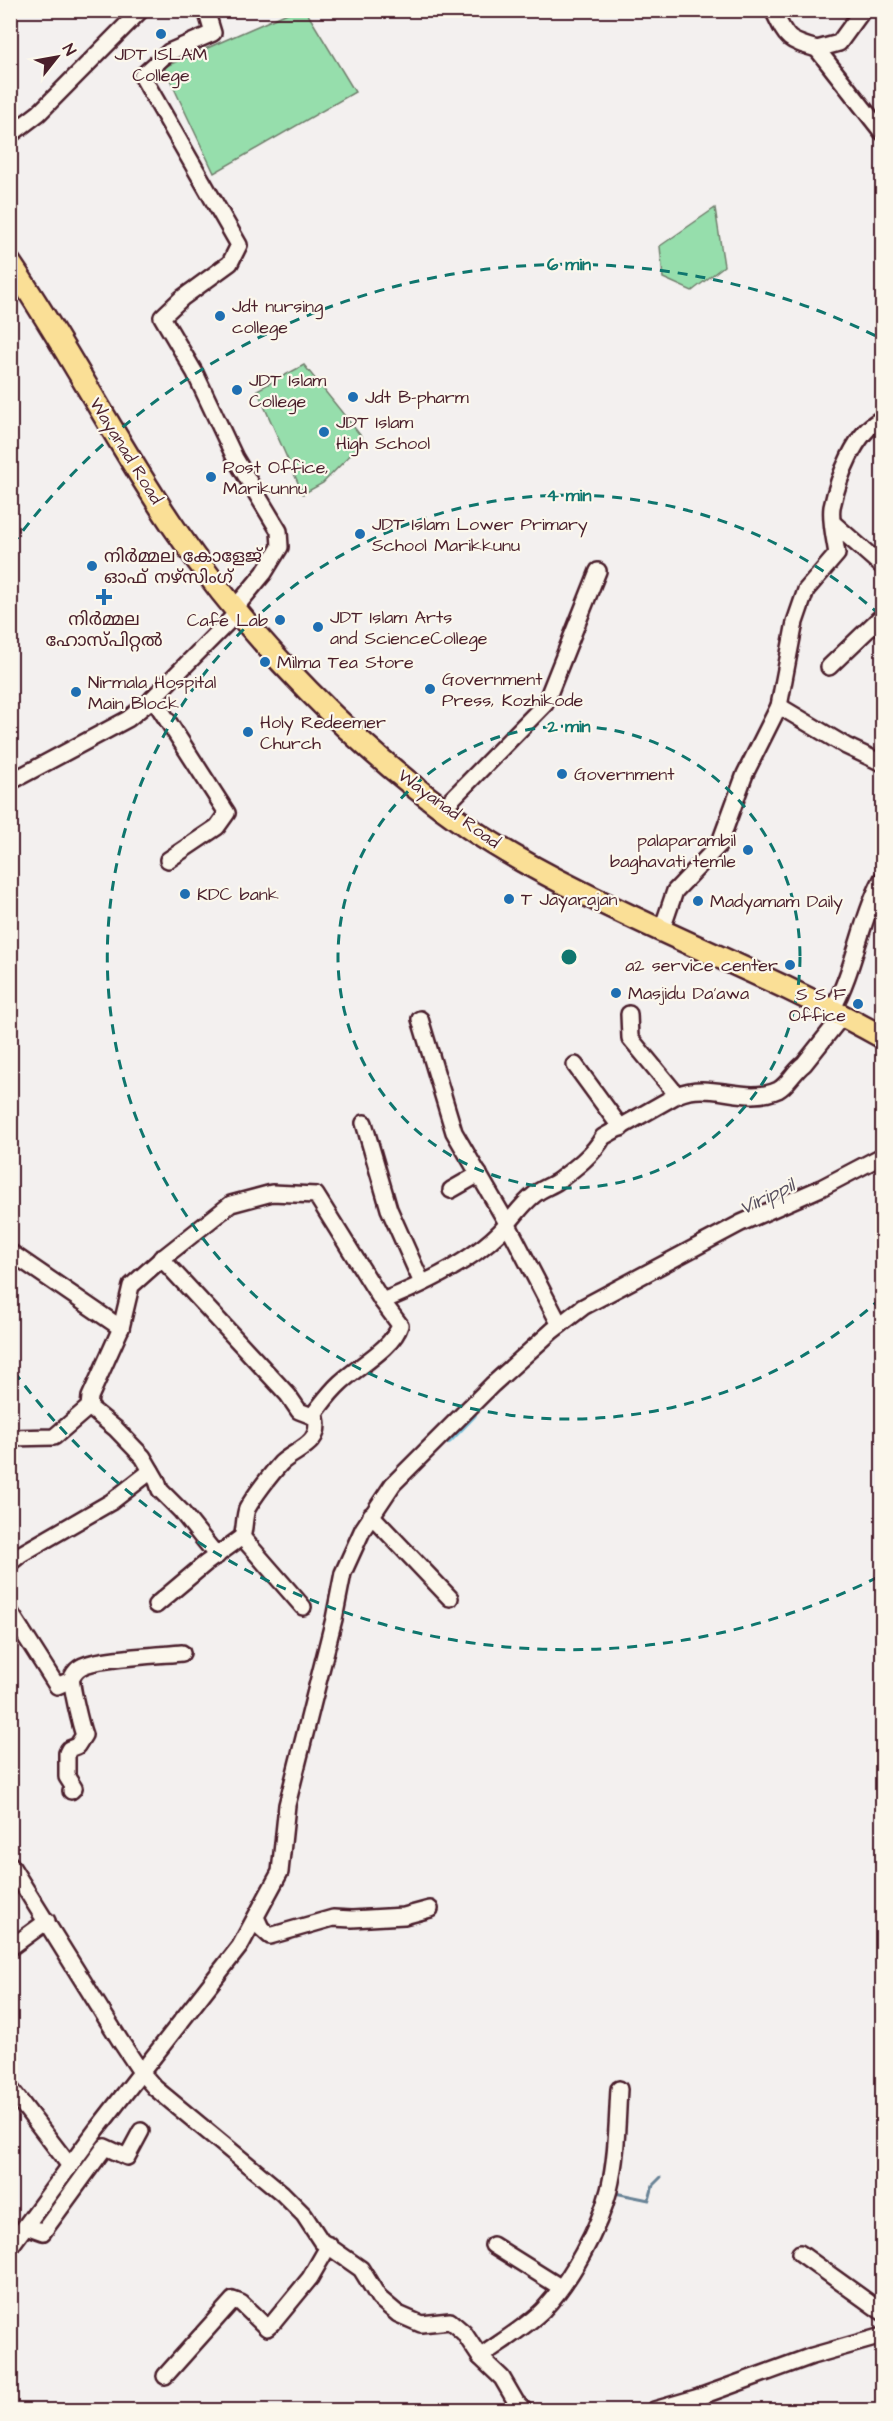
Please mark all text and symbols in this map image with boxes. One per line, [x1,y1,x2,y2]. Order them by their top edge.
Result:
north arrow [27,27,87,87]
marker: JDT ISLAM College [154,27,168,41]
text: N [57,40,81,60]
place label: JDT ISLAM College [115,42,208,89]
text: 6 min [547,252,591,277]
place label: Jdt nursing college [232,294,323,341]
marker: Jdt nursing college [213,309,227,323]
place label: JDT Islam College [249,368,326,415]
marker: JDT Islam College [230,383,244,397]
place label: Jdt B-pharm [365,385,469,410]
marker: Jdt B-pharm [346,390,360,404]
street label: Wayanad Road [82,393,169,509]
place label: JDT Islam High School [336,410,430,457]
marker: JDT Islam High School [317,425,331,439]
place label: Post Office, Marikunnu [223,455,329,501]
marker: Post Office, Marikunnu [204,470,218,484]
text: 4 min [546,483,592,508]
place label: JDT Islam Lower Primary School Marikkunu [372,512,588,558]
marker: JDT Islam Lower Primary School Marikkunu [353,527,367,541]
place label: നിർമ്മല കോളേജ് ഓഫ് നഴ്സിംഗ് [104,544,264,590]
marker: നിർമ്മല കോളേജ് ഓഫ് നഴ്സിംഗ് [85,559,99,573]
marker: നിർമ്മല ഹോസ്പിറ്റൽ [95,588,113,606]
place label: JDT Islam Arts and ScienceCollege [330,605,488,652]
place label: നിർമ്മല ഹോസ്പിറ്റൽ [45,607,163,653]
place label: Cafe Lab [187,608,268,633]
marker: Cafe Lab [273,613,287,627]
marker: JDT Islam Arts and ScienceCollege [311,620,325,634]
place label: Milma Tea Store [277,650,414,675]
marker: Milma Tea Store [258,655,272,669]
place label: Government Press, Kozhikode [442,667,584,713]
place label: Nirmala Hospital Main Block [88,670,217,716]
marker: Government Press, Kozhikode [423,682,437,696]
marker: Nirmala Hospital Main Block [69,685,83,699]
place label: Holy Redeemer Church [260,710,386,756]
text: 2 min [546,714,591,739]
marker: Holy Redeemer Church [241,725,255,739]
place label: Government [574,762,675,787]
street label: Wayanad Road [392,763,505,856]
marker: Government [555,767,569,781]
place label: palaparambil baghavati temle [610,828,736,875]
marker: palaparambil baghavati temle [741,843,755,857]
place label: KDC bank [197,882,279,907]
marker: KDC bank [178,887,192,901]
place label: T Jayarajan [521,887,618,913]
place label: Madyamam Daily [710,889,843,915]
marker: T Jayarajan [502,892,516,906]
marker: Madyamam Daily [691,894,705,908]
centre of rings [559,947,579,967]
place label: a2 service center [625,953,778,978]
marker: a2 service center [783,958,797,972]
place label: Masjidu Da'awa [628,981,749,1006]
place label: S S F Office [789,982,847,1028]
marker: Masjidu Da'awa [609,986,623,1000]
marker: S S F Office [851,997,865,1011]
water label: Virippil [735,1170,802,1222]

